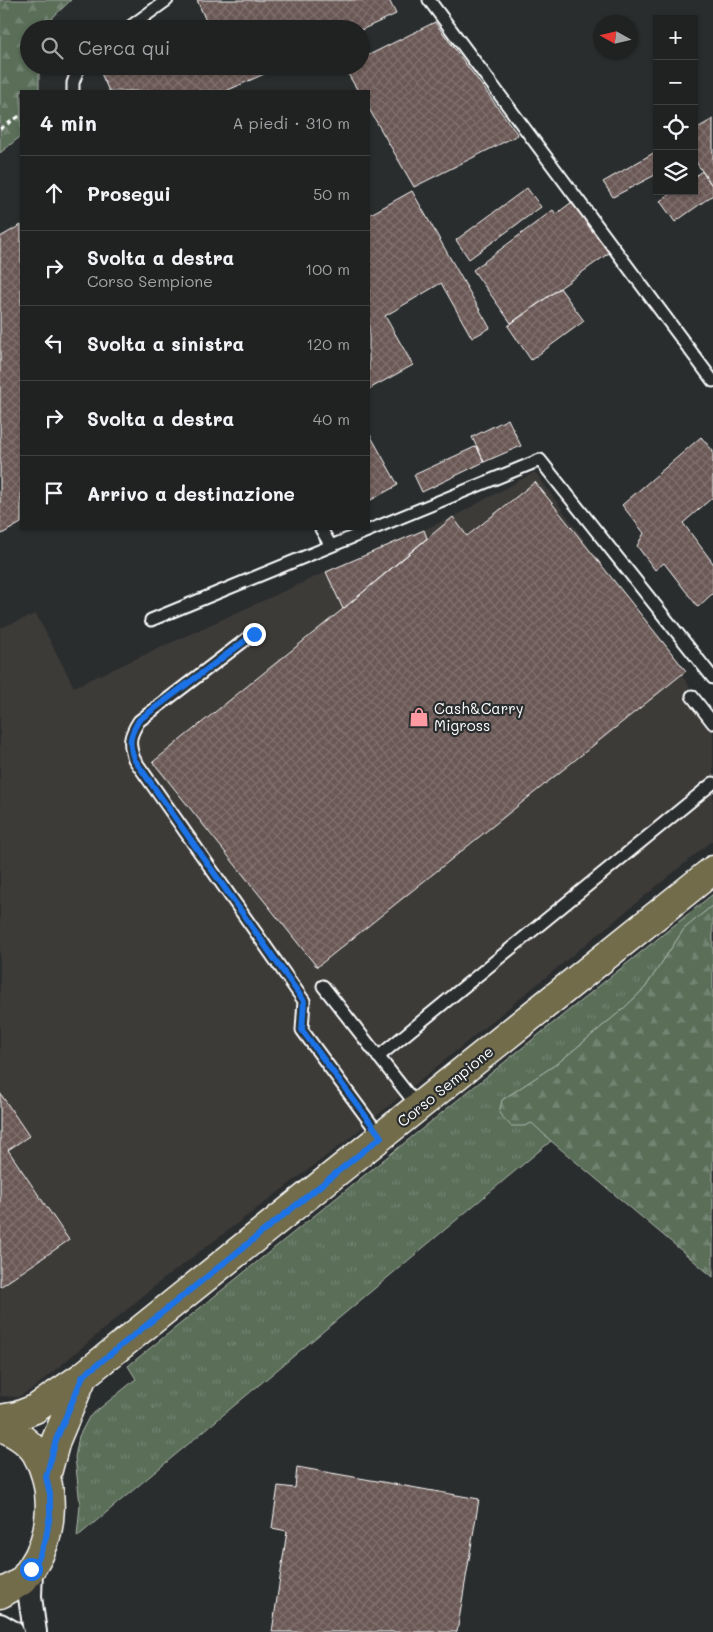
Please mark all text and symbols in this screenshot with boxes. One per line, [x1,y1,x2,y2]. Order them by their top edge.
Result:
north arrow [593,15,638,60]
map controls [653,15,698,195]
button: + [653,15,698,60]
search box [20,20,370,75]
icon: search [38,34,66,62]
text: Cerca qui [78,35,170,60]
button: − [653,60,698,105]
button: locate [653,105,698,150]
text: 4 min [40,109,97,136]
text: A piedi · 310 m [233,112,350,133]
button: layers [653,150,698,195]
icon: ahead [40,179,68,207]
text: Prosegui [87,181,171,206]
text: 50 m [313,183,350,204]
text: Svolta a destra [87,245,234,270]
icon: right [40,254,68,282]
text: 100 m [305,258,350,279]
text: Corso Sempione [87,270,213,291]
icon: left [40,329,68,357]
text: Svolta a sinistra [87,331,244,356]
text: 120 m [306,333,350,354]
icon: right [40,404,68,432]
text: Svolta a destra [87,406,234,431]
text: 40 m [313,408,350,429]
icon: arrive [40,479,68,507]
text: Arrivo a destinazione [87,481,295,506]
route end [243,623,266,646]
place label: Cash&Carry Migross [434,698,524,735]
shop icon: Cash&Carry Migross [408,706,430,728]
street label: Corso Sempione [393,1041,497,1131]
route start [20,1558,43,1581]

